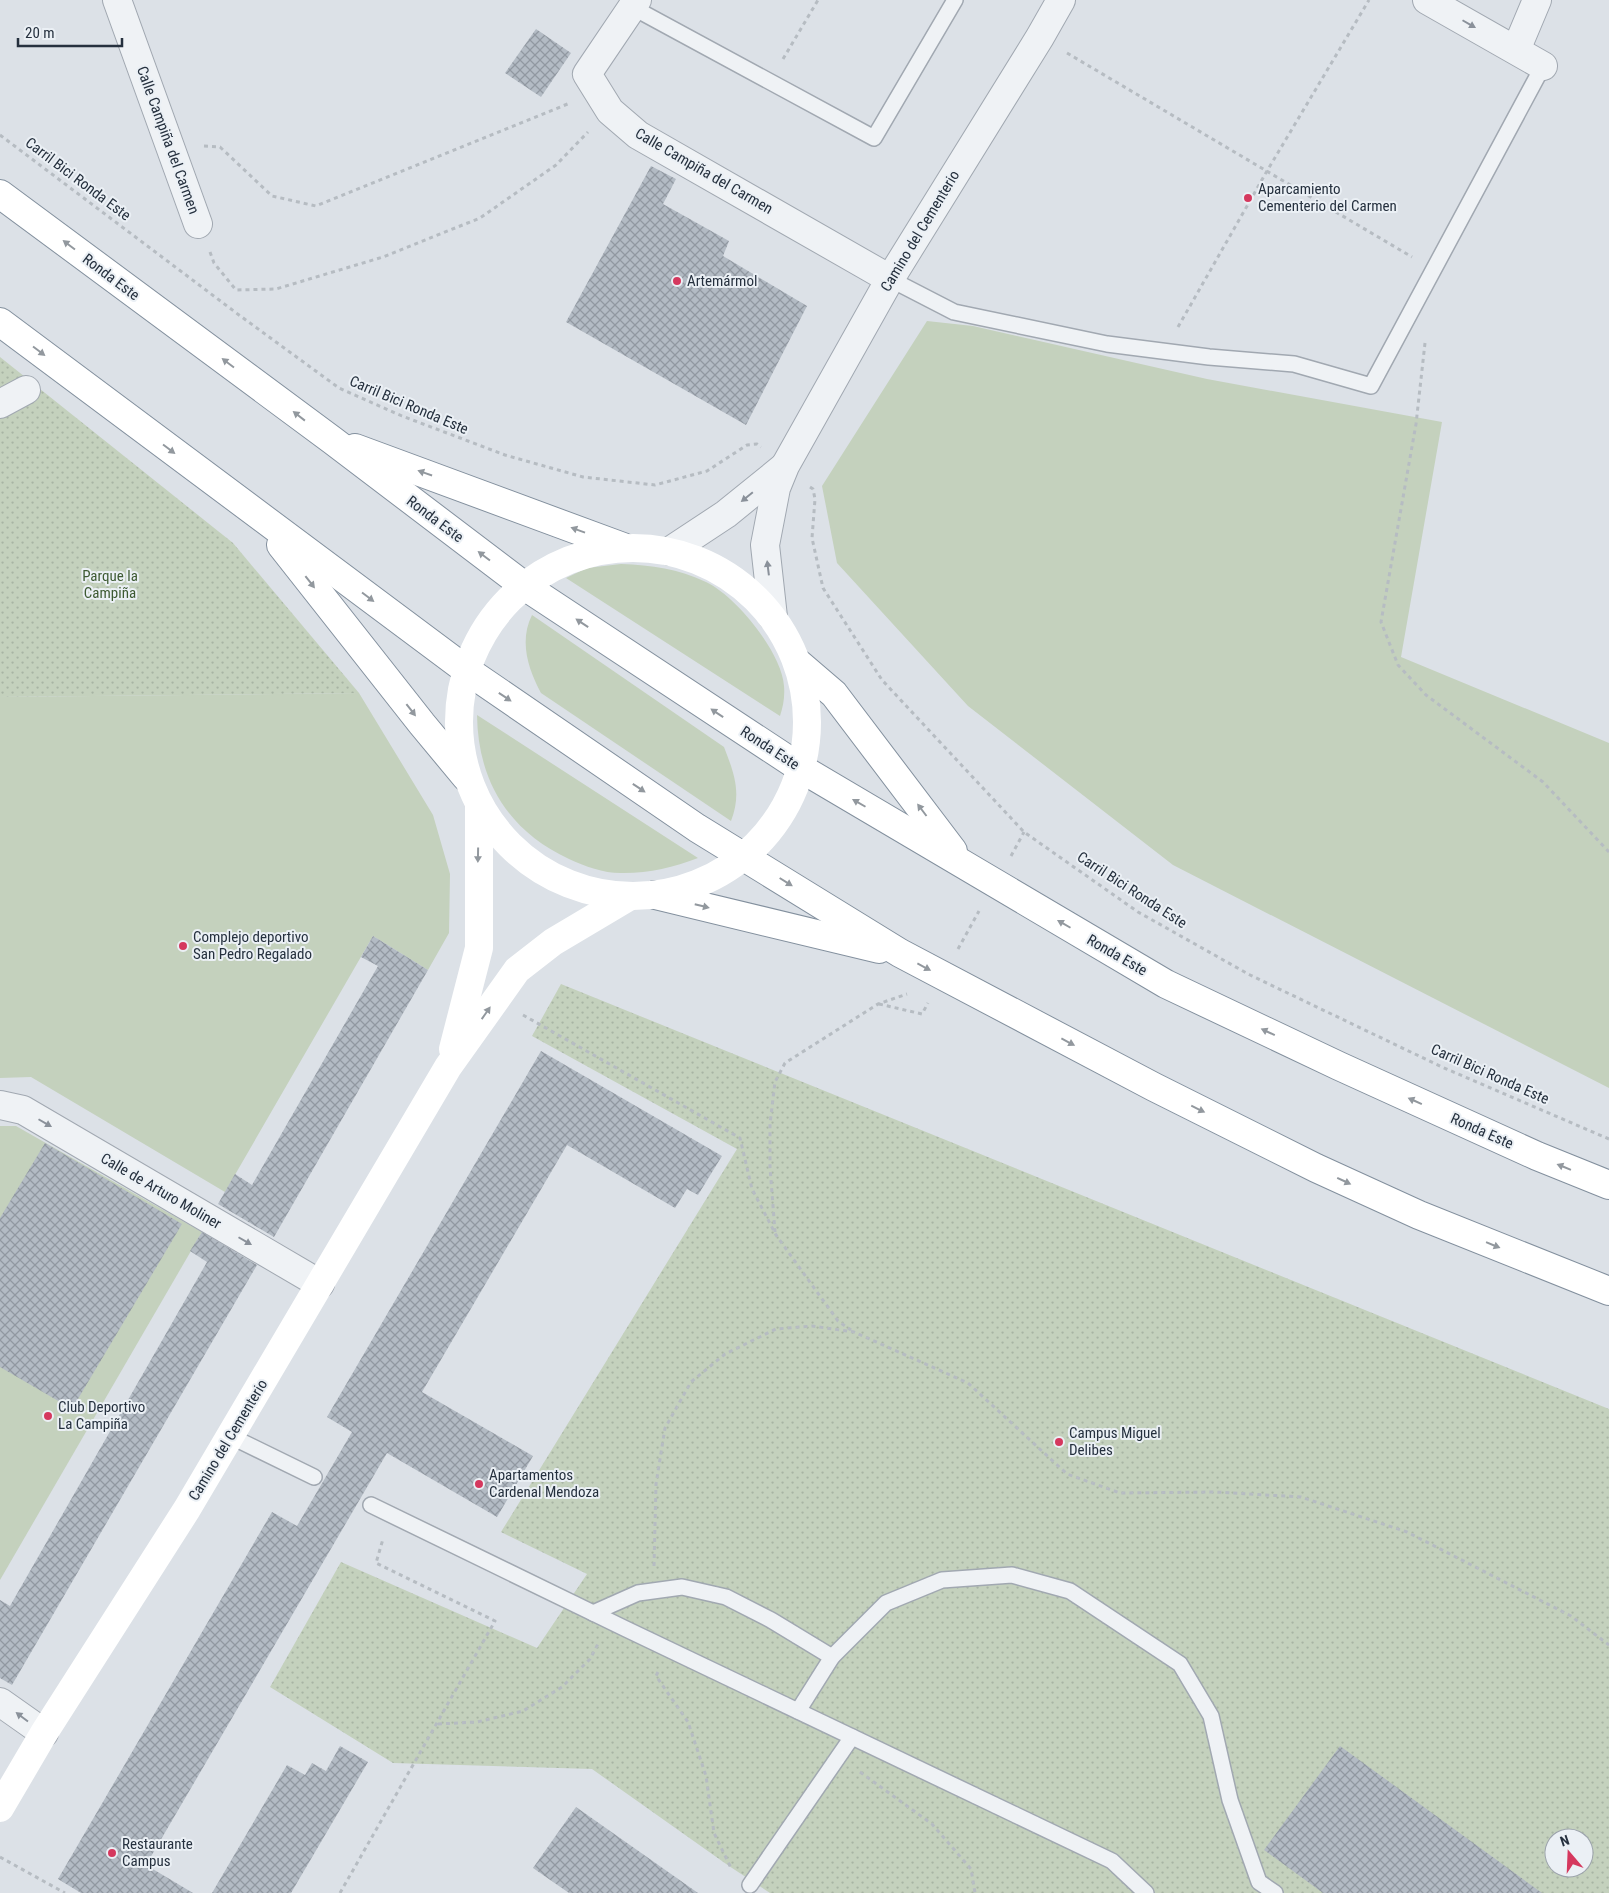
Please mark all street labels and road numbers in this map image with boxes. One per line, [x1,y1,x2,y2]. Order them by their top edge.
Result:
street label: Calle Campiña del Carmen [133,64,203,216]
street label: Calle Campiña del Carmen [632,124,776,218]
street label: Carril Bici Ronda Este [22,134,134,224]
street label: Camino del Cementerio [877,167,963,295]
street label: Ronda Este [79,250,143,304]
street label: Carril Bici Ronda Este [347,372,471,438]
street label: Ronda Este [403,492,467,546]
street label: Ronda Este [737,722,803,774]
street label: Carril Bici Ronda Este [1074,848,1190,932]
street label: Ronda Este [1084,931,1150,979]
street label: Carril Bici Ronda Este [1428,1040,1552,1108]
street label: Ronda Este [1448,1109,1516,1153]
street label: Calle de Arturo Moliner [98,1149,225,1233]
street label: Camino del Cementerio [185,1376,271,1504]

